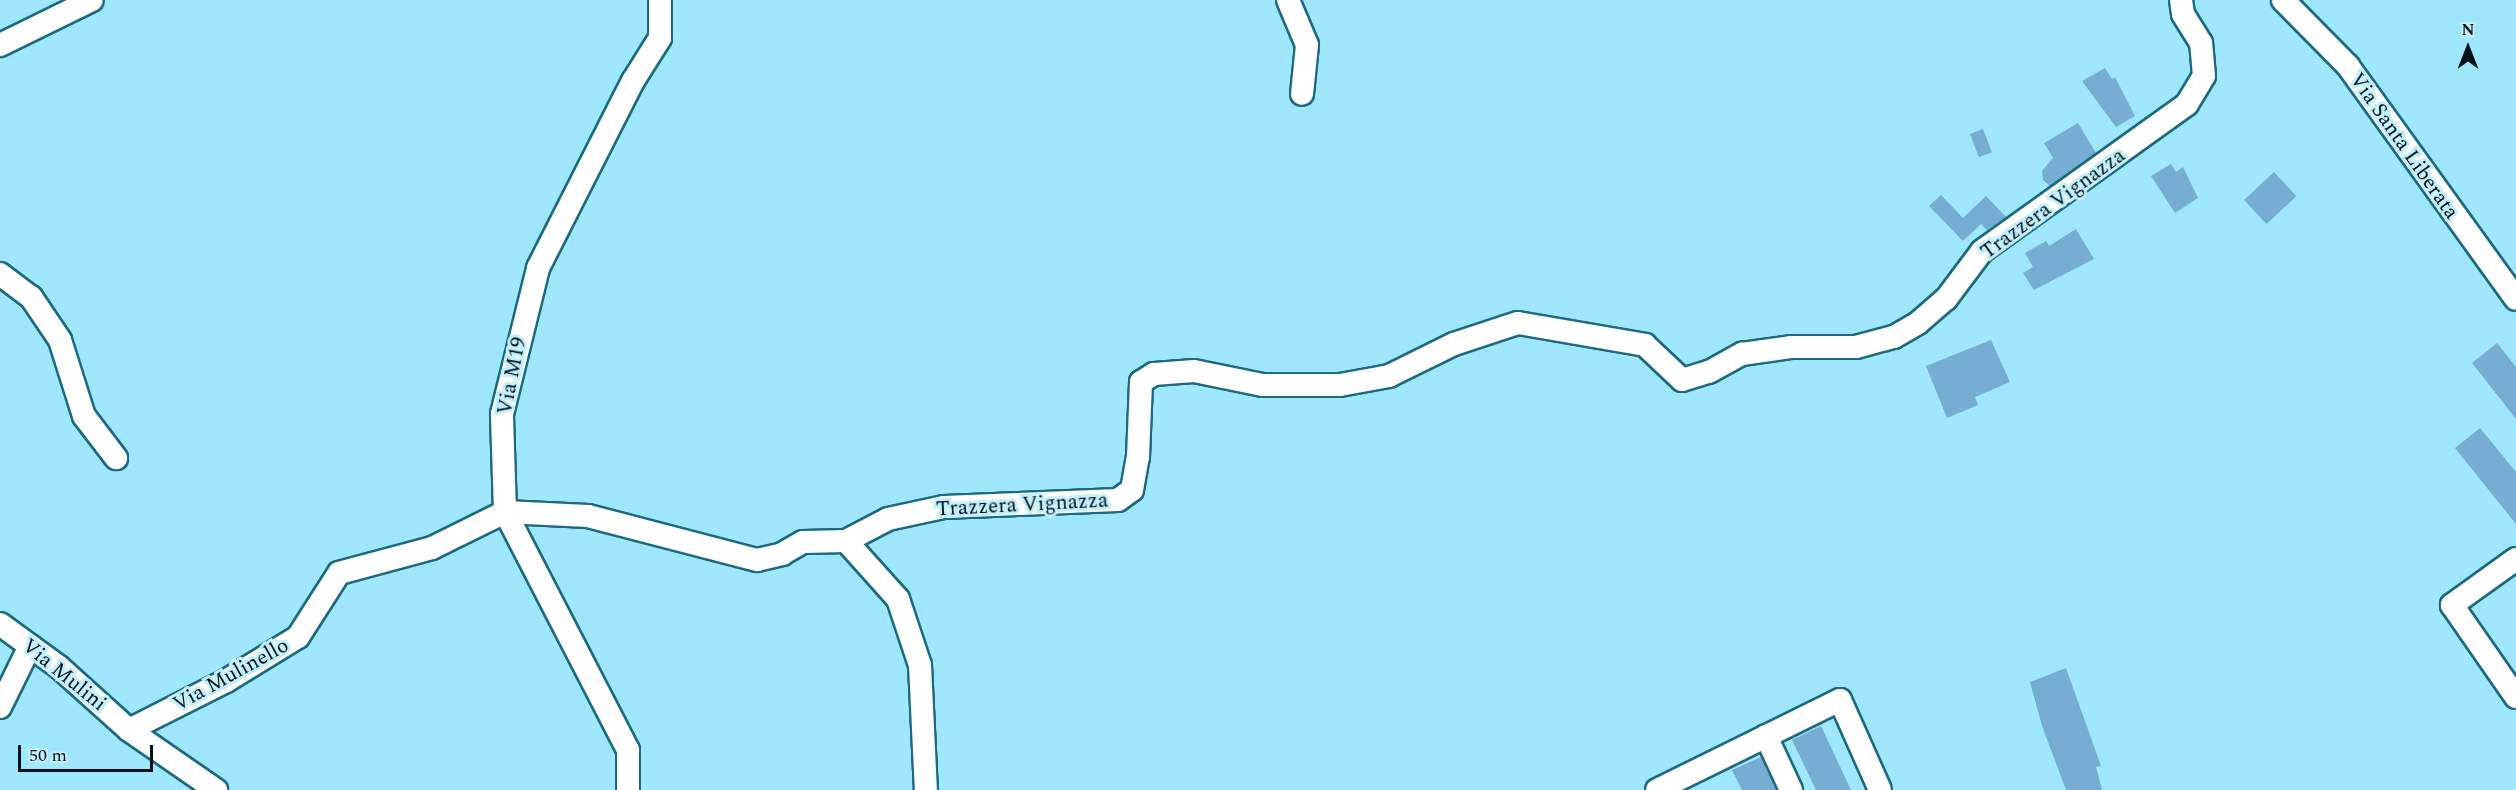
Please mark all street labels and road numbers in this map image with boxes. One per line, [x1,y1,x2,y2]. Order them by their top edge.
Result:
street label: Via Santa Liberata [2344,68,2464,224]
street label: Trazzera Vignazza [1976,143,2130,265]
street label: Via M19 [492,335,532,417]
street label: Trazzera Vignazza [935,488,1109,522]
street label: Via Mulini [17,633,111,717]
street label: Via Mulinello [169,633,293,717]

